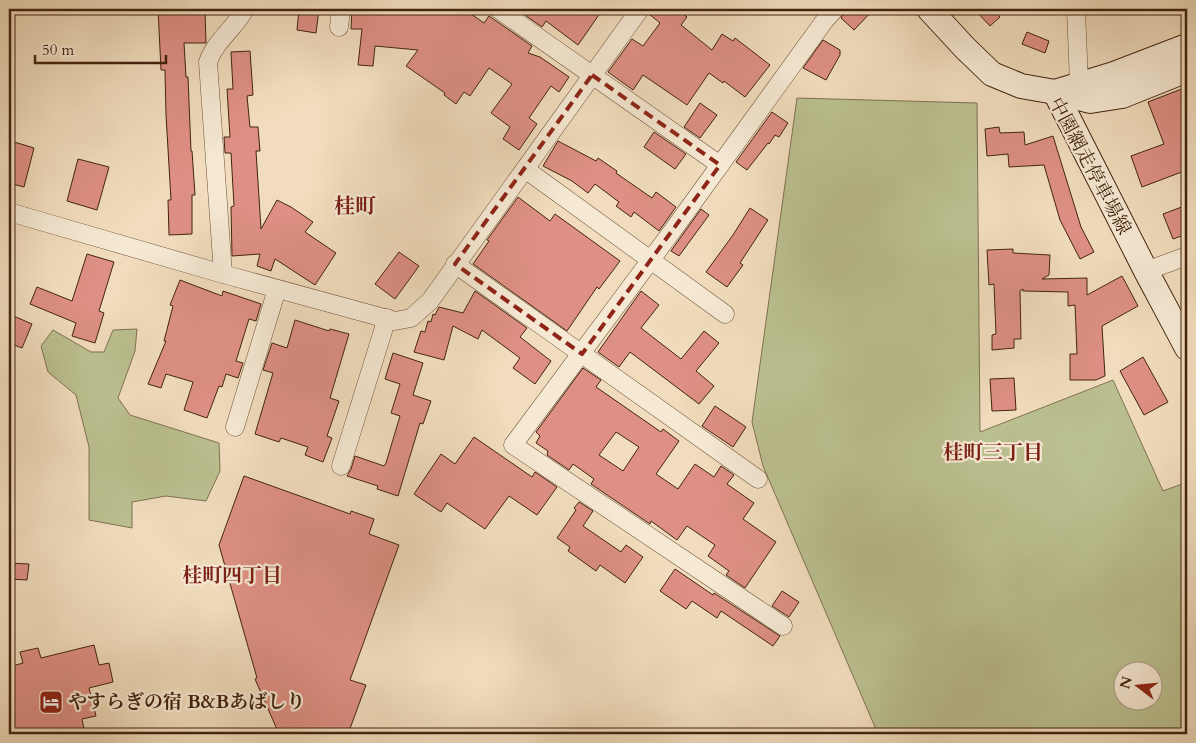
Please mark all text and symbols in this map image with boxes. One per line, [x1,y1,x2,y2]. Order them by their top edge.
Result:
scale bar [35,32,166,64]
text: 50 m [42,40,74,60]
street label: 中園網走停車場線 [1043,93,1137,239]
district label: 桂町 [334,192,376,221]
district label: 桂町三丁目 [943,439,1043,466]
district label: 桂町四丁目 [182,562,282,589]
north arrow [1114,660,1164,710]
text: N [1115,674,1137,691]
hotel icon: やすらぎの宿 B&Bあばしり [38,689,64,715]
place label: やすらぎの宿 B&Bあばしり [68,689,305,715]

